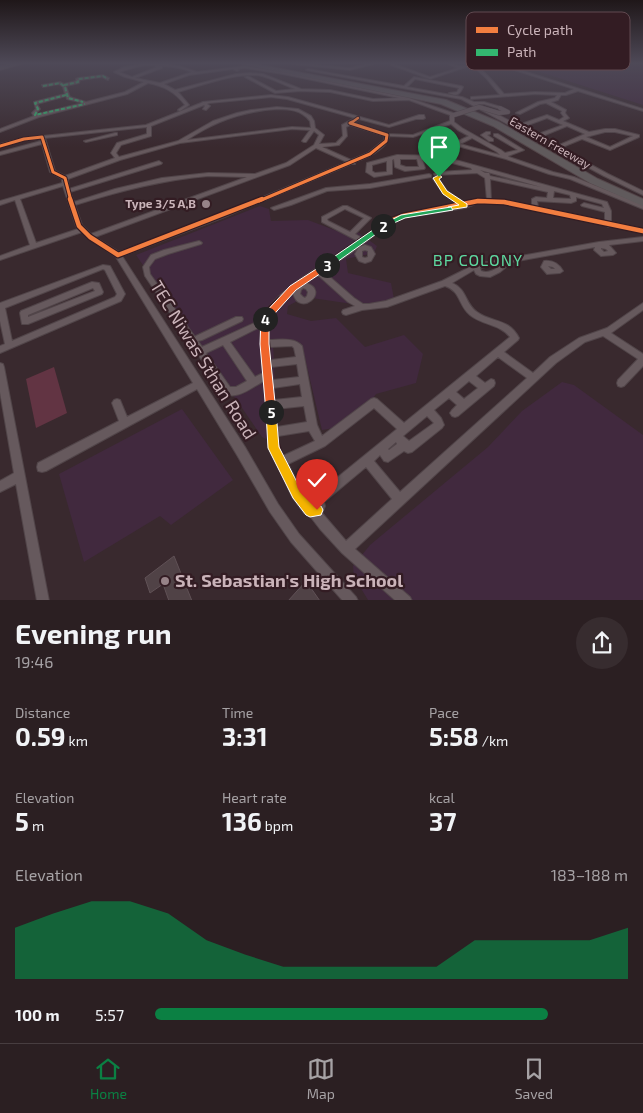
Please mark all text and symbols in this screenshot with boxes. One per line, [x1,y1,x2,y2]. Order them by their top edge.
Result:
legend [466,12,630,70]
text: Cycle path [507,21,573,38]
text: Path [507,43,536,60]
street label: Eastern Freeway [507,113,594,171]
pin [418,126,460,177]
icon: arrive [425,133,453,161]
place label: Type 3/5 A,B [125,196,196,211]
marker: Type 3/5 A,B [200,198,212,210]
pin: 2 [370,214,396,238]
text: 2 [379,218,388,235]
district label: BP COLONY [433,250,523,269]
pin: 3 [314,252,340,278]
text: 3 [324,257,331,274]
street label: TEC Niwas Sthan Road [146,276,262,443]
pin: 4 [252,306,278,332]
text: 4 [261,311,270,328]
pin: 5 [258,400,284,424]
text: 5 [268,404,275,421]
pin [296,459,338,510]
icon: check [303,466,331,494]
place label: St. Sebastian's High School [175,569,403,591]
marker: St. Sebastian's High School [159,575,171,587]
text: Evening run [15,616,172,650]
button: share [576,617,628,669]
text: 19:46 [15,652,53,671]
text: Distance [15,704,70,721]
text: Time [222,704,253,721]
text: Pace [429,704,459,721]
text: 0.59 [15,721,65,751]
text: 3:31 [222,721,268,751]
text: 5:58 [429,721,479,751]
text: km [65,732,88,749]
text: /km [479,732,508,749]
text: Elevation [15,789,74,806]
text: Heart rate [222,789,287,806]
text: kcal [429,789,455,806]
text: 5 [15,806,29,836]
text: 136 [222,806,262,836]
text: 37 [429,806,456,836]
text: m [29,817,44,834]
text: bpm [262,817,293,834]
text: Elevation [15,865,83,884]
text: 183–188 m [551,865,628,884]
text: 100 m [15,1005,60,1024]
text: 5:57 [95,1005,124,1024]
tab: Home [90,1055,127,1102]
tab: Map [307,1055,335,1102]
tab: Saved [515,1055,553,1102]

